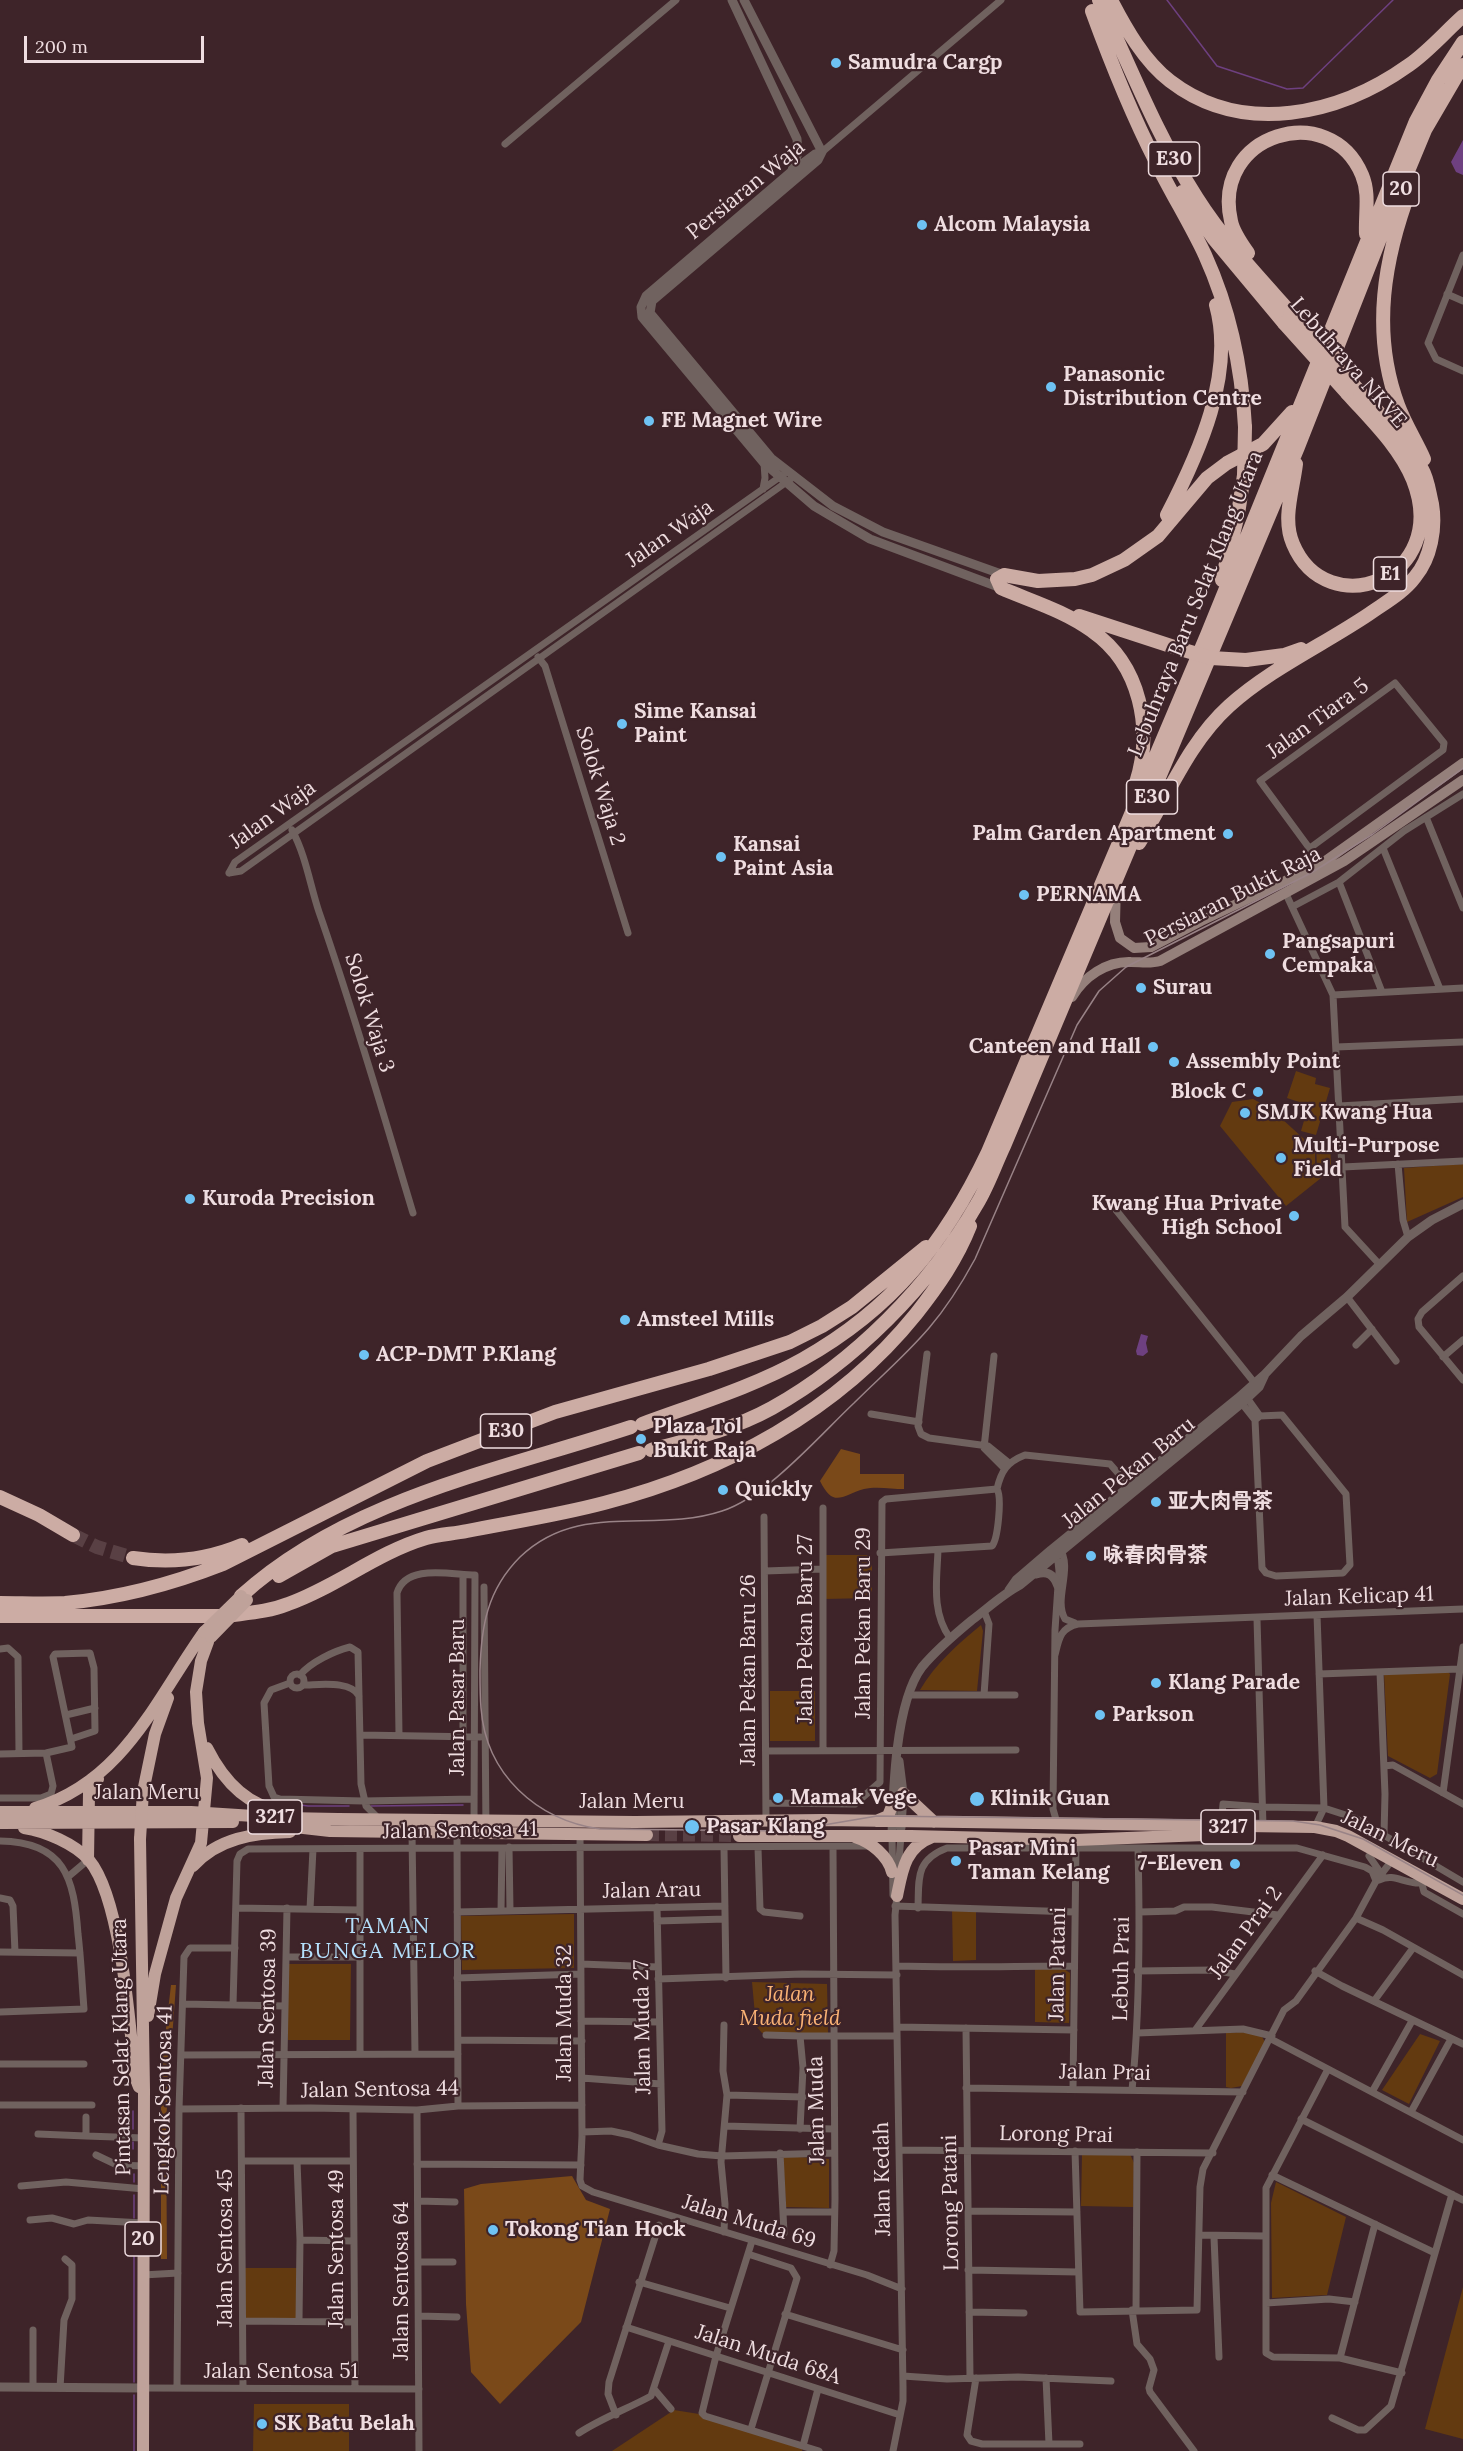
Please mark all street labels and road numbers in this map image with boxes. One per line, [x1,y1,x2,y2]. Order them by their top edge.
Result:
street label: Persiaran Waja [682,135,810,245]
road number: E30 [1148,142,1200,176]
road number: 20 [1383,172,1419,206]
street label: Lebuhraya NKVE [1284,292,1412,434]
street label: Lebuhraya Baru Selat Klang Utara [1123,447,1269,761]
street label: Jalan Waja [622,495,718,573]
road number: E1 [1374,557,1406,591]
street label: Jalan Tiara 5 [1262,674,1374,764]
street label: Solok Waja 2 [570,723,630,849]
street label: Jalan Waja [225,775,321,855]
road number: E30 [1126,780,1178,814]
street label: Persiaran Bukit Raja [1141,842,1325,952]
street label: Solok Waja 3 [339,950,399,1076]
street label: Jalan Pekan Baru [1058,1412,1200,1534]
road number: E30 [480,1414,532,1448]
street label: Jalan Pekan Baru 29 [851,1527,877,1719]
street label: Jalan Pekan Baru 27 [793,1534,819,1724]
street label: Jalan Pekan Baru 26 [736,1574,762,1766]
street label: Jalan Kelicap 41 [1284,1582,1434,1612]
street label: Jalan Pasar Baru [445,1618,471,1776]
street label: Jalan Meru [94,1780,200,1806]
street label: Jalan Meru [579,1789,685,1815]
road number: 3217 [248,1800,302,1834]
street label: Jalan Meru [1337,1805,1443,1873]
road number: 3217 [1201,1810,1255,1844]
street label: Jalan Sentosa 41 [383,1817,537,1845]
street label: Jalan Arau [603,1878,701,1904]
street label: Jalan Prai 2 [1204,1882,1288,1984]
street label: Jalan Patani [1044,1907,1072,2021]
street label: Lebuh Prai [1108,1916,1136,2022]
street label: Pintasan Selat Klang Utara [107,1918,137,2176]
street label: Jalan Sentosa 39 [254,1928,282,2088]
street label: Jalan Muda 32 [552,1945,578,2081]
street label: Jalan Muda 27 [629,1959,657,2095]
street label: Lengkok Sentosa 41 [150,2005,178,2195]
street label: Jalan Muda [803,2056,831,2164]
street label: Jalan Prai [1059,2060,1151,2086]
street label: Jalan Sentosa 44 [301,2076,459,2104]
street label: Lorong Prai [999,2121,1113,2149]
street label: Jalan Kedah [869,2122,897,2236]
street label: Lorong Patani [937,2135,965,2271]
street label: Jalan Sentosa 45 [213,2169,239,2327]
street label: Jalan Sentosa 49 [324,2169,350,2329]
street label: Jalan Muda 69 [679,2190,819,2254]
street label: Jalan Sentosa 64 [389,2201,415,2361]
road number: 20 [125,2222,161,2256]
street label: Jalan Muda 68A [692,2320,844,2390]
street label: Jalan Sentosa 51 [204,2359,358,2385]

